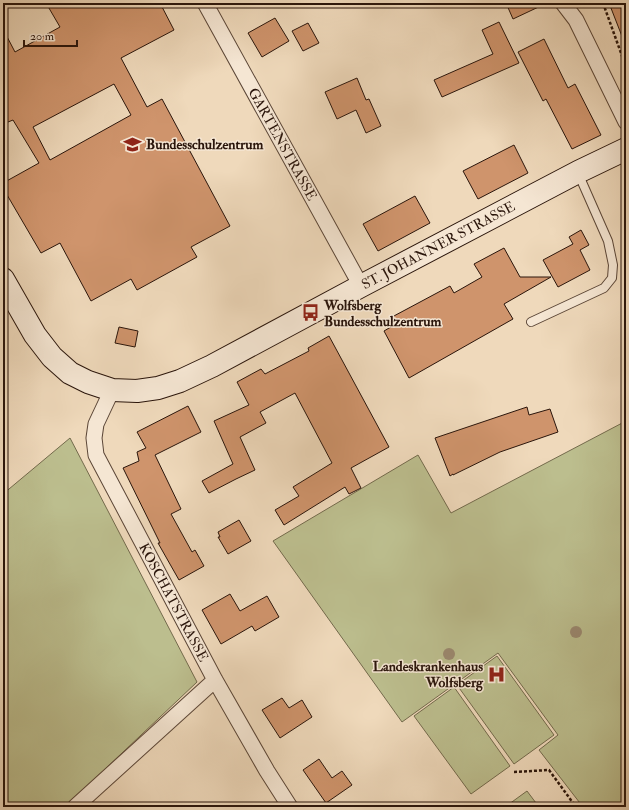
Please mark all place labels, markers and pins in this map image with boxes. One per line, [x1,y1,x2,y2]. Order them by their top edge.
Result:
school or university icon: Bundesschulzentrum [123,134,143,154]
place label: Bundesschulzentrum [146,136,263,153]
place label: Wolfsberg Bundesschulzentrum [323,297,441,330]
bus stop icon: Wolfsberg Bundesschulzentrum [301,303,321,323]
place label: Landeskrankenhaus Wolfsberg [373,658,484,692]
hospital icon: Landeskrankenhaus Wolfsberg [486,664,506,684]

